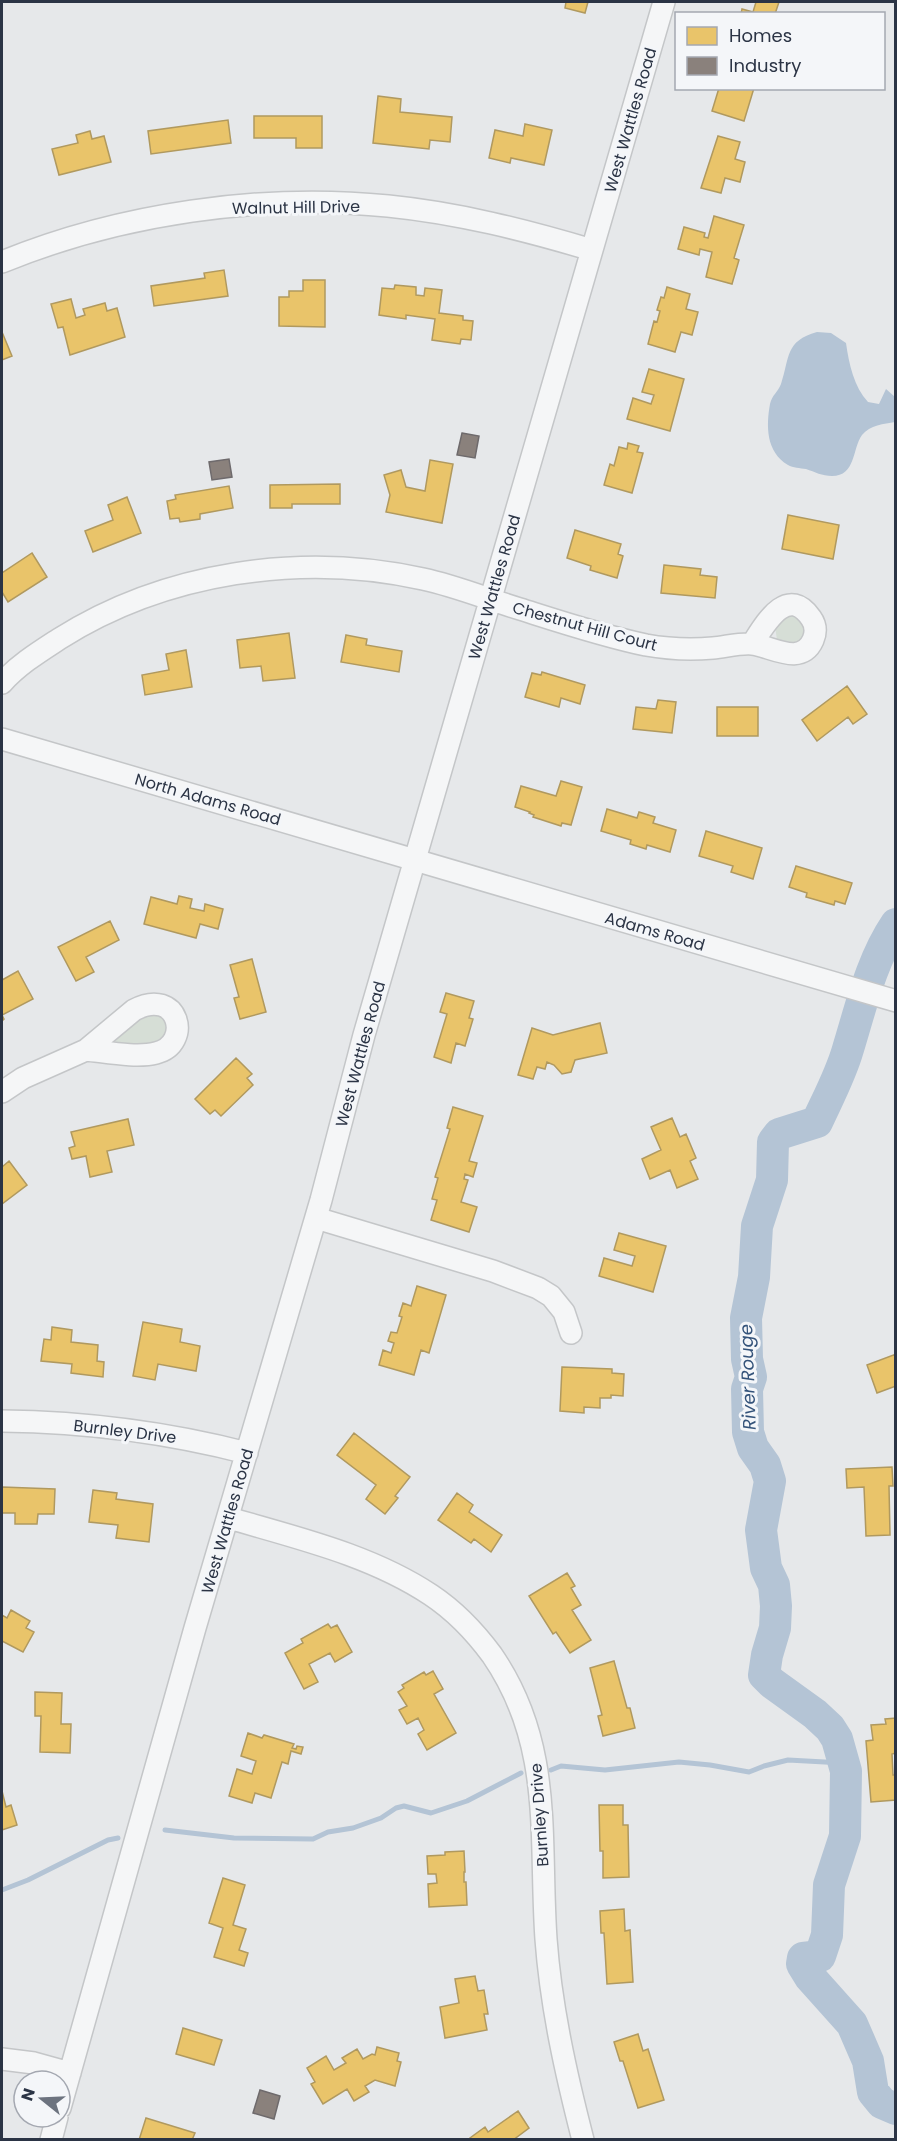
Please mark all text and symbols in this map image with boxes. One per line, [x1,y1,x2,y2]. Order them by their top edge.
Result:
legend [675,12,885,90]
text: Homes [729,23,792,48]
street label: West Wattles Road [599,45,662,195]
text: Industry [729,53,801,78]
street label: Walnut Hill Drive [232,195,360,220]
street label: West Wattles Road [463,512,526,662]
street label: Chestnut Hill Court [510,596,660,657]
street label: North Adams Road [132,768,284,831]
street label: Adams Road [602,906,708,957]
street label: West Wattles Road [330,979,391,1130]
water label: River Rouge [733,1324,762,1430]
street label: Burnley Drive [72,1414,178,1449]
street label: West Wattles Road [196,1446,259,1596]
street label: Burnley Drive [524,1762,555,1867]
north arrow [12,2069,72,2129]
text: N [15,2085,41,2104]

